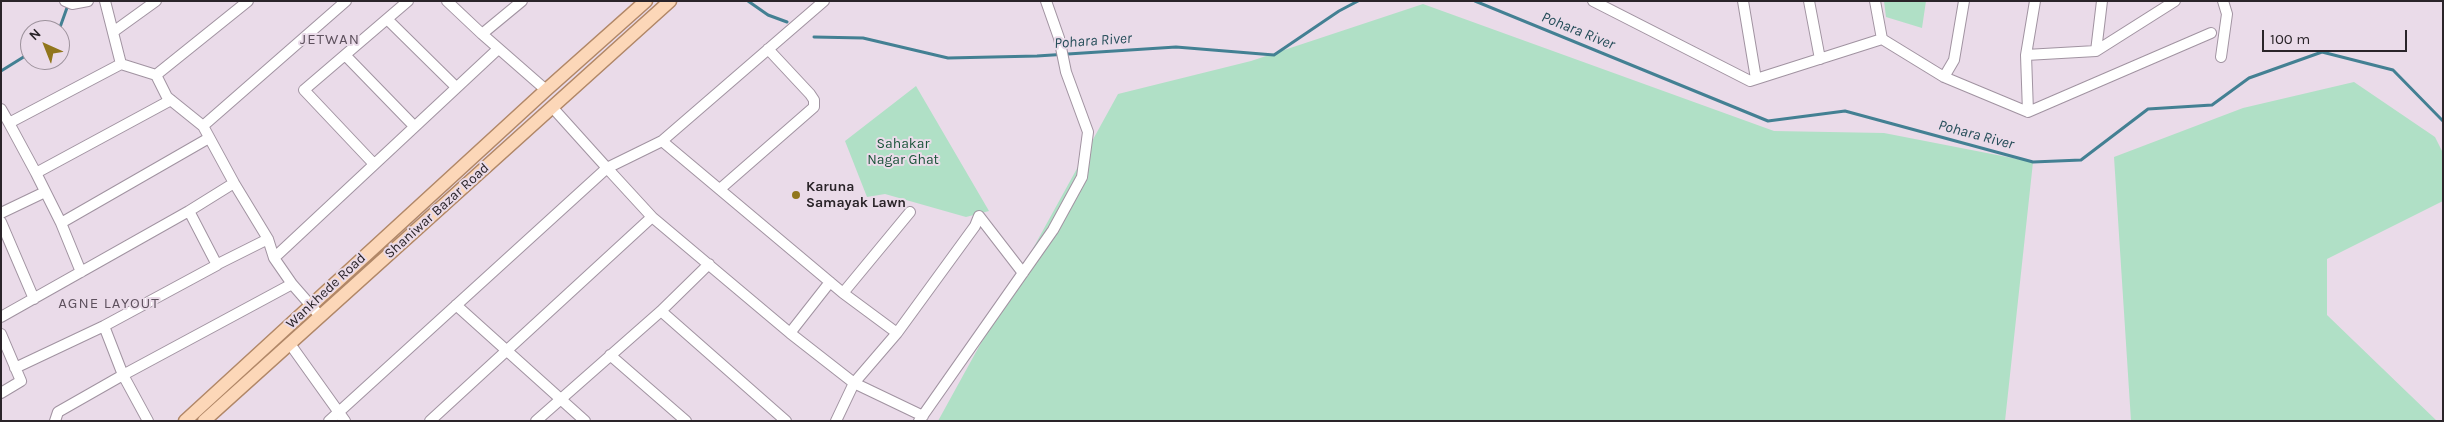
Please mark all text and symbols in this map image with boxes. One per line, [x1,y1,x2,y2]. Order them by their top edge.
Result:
water label: Pohara River [1539,8,1617,54]
north arrow [20,20,70,70]
scale bar [2264,20,2409,52]
text: N [25,25,44,44]
water label: Pohara River [1054,29,1132,53]
text: 100 m [2270,30,2310,48]
district label: JETWAN [299,31,361,49]
water label: Pohara River [1936,116,2016,154]
park label: Sahakar Nagar Ghat [867,136,939,168]
street label: Shaniwar Bazar Road [381,160,493,262]
place label: Karuna Samayak Lawn [806,179,906,212]
marker: Karuna Samayak Lawn [790,189,802,201]
street label: Wankhede Road [283,250,369,332]
district label: AGNE LAYOUT [57,295,161,313]

